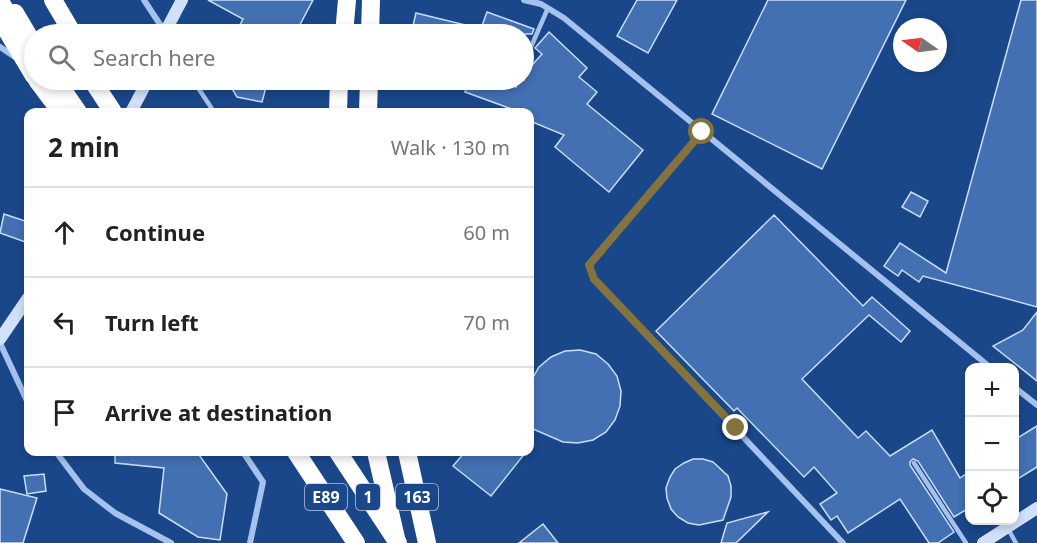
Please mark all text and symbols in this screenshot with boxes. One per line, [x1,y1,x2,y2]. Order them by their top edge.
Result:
north arrow [893,18,947,72]
search box [24,24,534,90]
icon: search [45,41,78,74]
text: Search here [93,42,215,72]
route start [688,118,714,144]
text: 2 min [48,129,120,165]
text: Walk · 130 m [391,134,510,161]
icon: ahead [48,216,81,249]
text: Continue [105,217,205,247]
text: 60 m [463,219,510,246]
icon: left [48,306,81,339]
text: Turn left [105,307,199,337]
text: 70 m [463,309,510,336]
map controls [965,363,1019,525]
button: + [965,363,1019,417]
icon: arrive [48,396,81,429]
text: Arrive at destination [105,397,332,427]
route end [722,414,748,440]
button: − [965,417,1019,471]
button: locate [965,471,1019,525]
road number: E89 [305,484,347,510]
road number: 1 [356,484,380,510]
road number: 163 [396,484,438,510]

